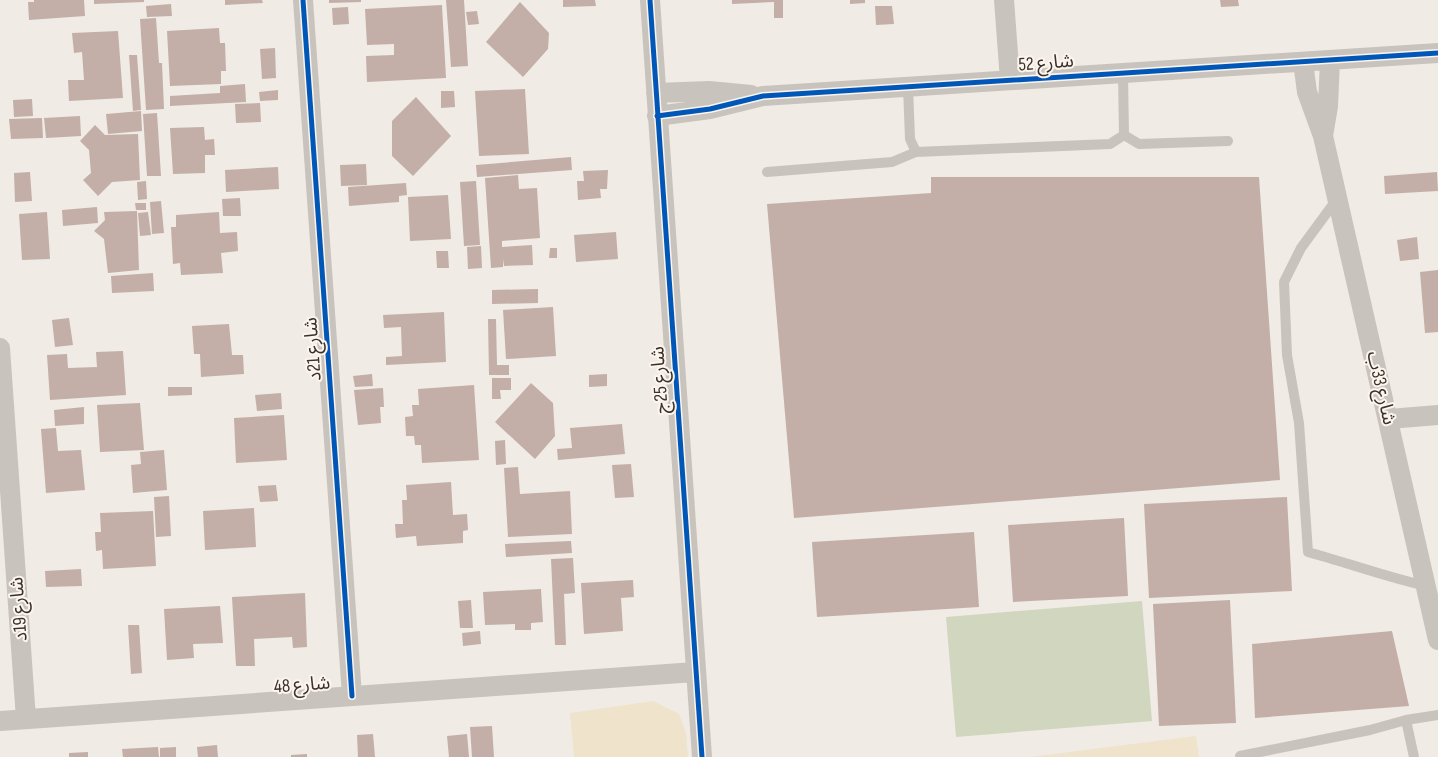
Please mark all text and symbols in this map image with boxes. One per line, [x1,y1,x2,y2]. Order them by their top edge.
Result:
street label: شارع 52 [1018,50,1075,77]
street label: شارع 21د [299,316,328,382]
street label: شارع 25ج [646,345,675,415]
street label: شارع 33ب [1360,349,1401,427]
street label: شارع 19د [5,576,34,642]
street label: شارع 48 [273,672,331,699]

